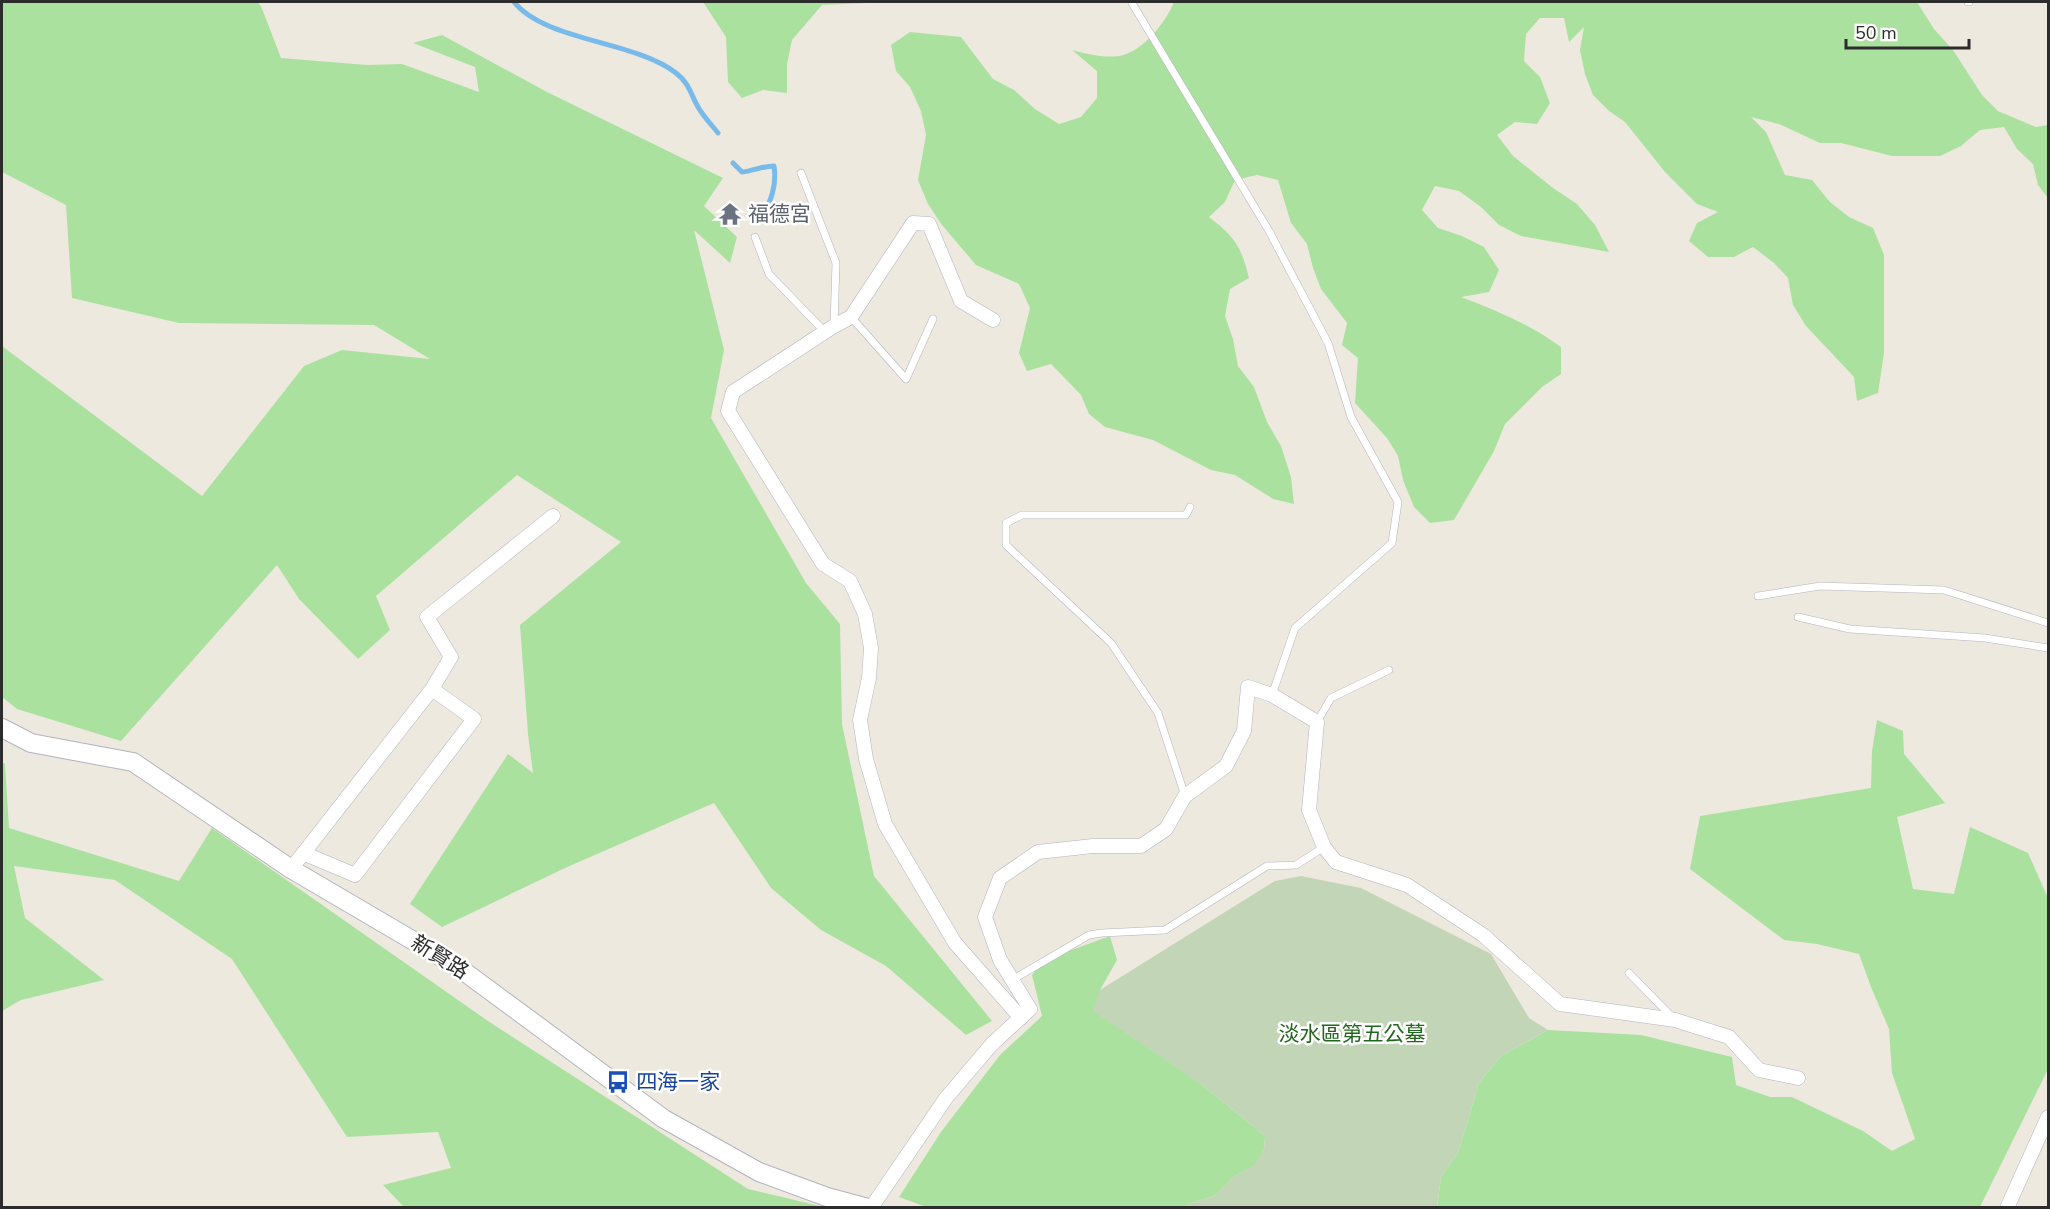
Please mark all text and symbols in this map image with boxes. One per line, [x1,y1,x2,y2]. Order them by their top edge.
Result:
scale bar [1846,12,1969,50]
text: 50 m [1855,21,1897,45]
place label: 福德宮 [748,200,811,228]
temple icon: 福德宮 [717,201,743,227]
street label: 新賢路 [406,928,474,986]
park label: 淡水區第五公墓 [1279,1020,1426,1048]
place label: 四海一家 [636,1068,720,1096]
bus stop icon: 四海一家 [605,1069,631,1095]

